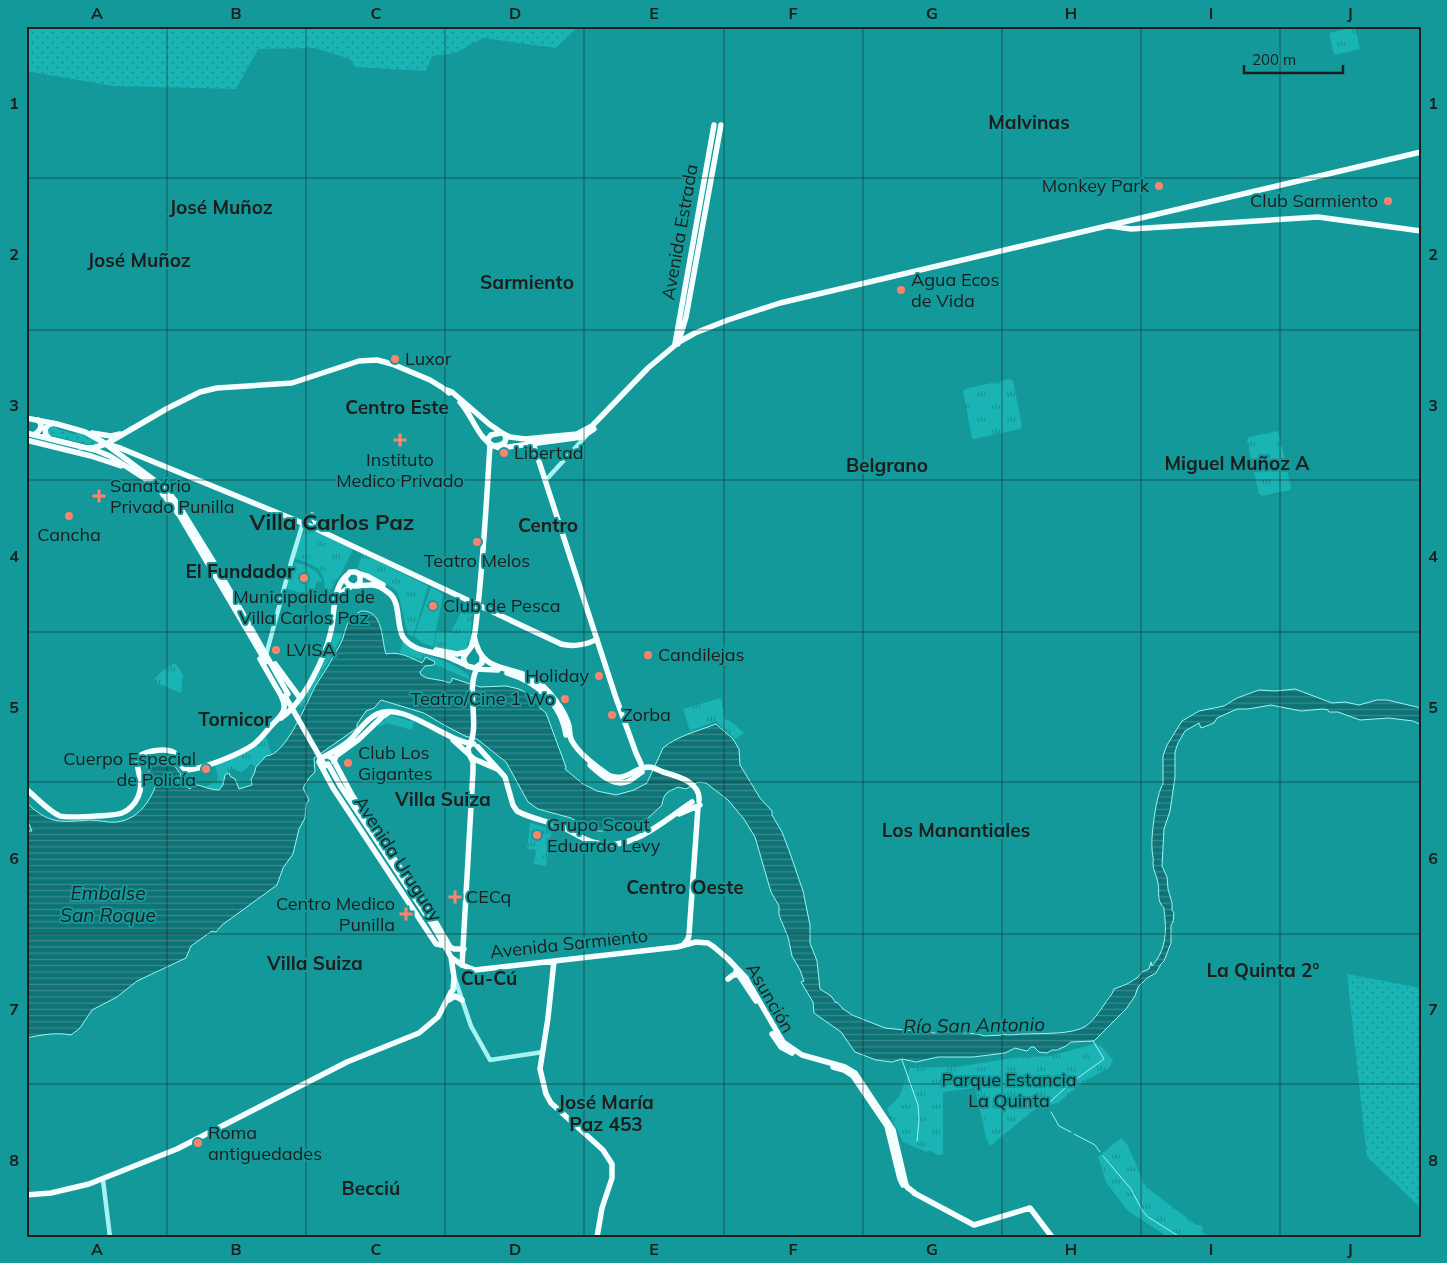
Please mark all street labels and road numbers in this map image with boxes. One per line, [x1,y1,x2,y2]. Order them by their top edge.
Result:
street label: Avenida Estrada [656,162,703,302]
street label: Avenida Uruguay [349,792,448,926]
street label: Avenida Sarmiento [489,924,649,963]
street label: Asunción [741,959,800,1037]

